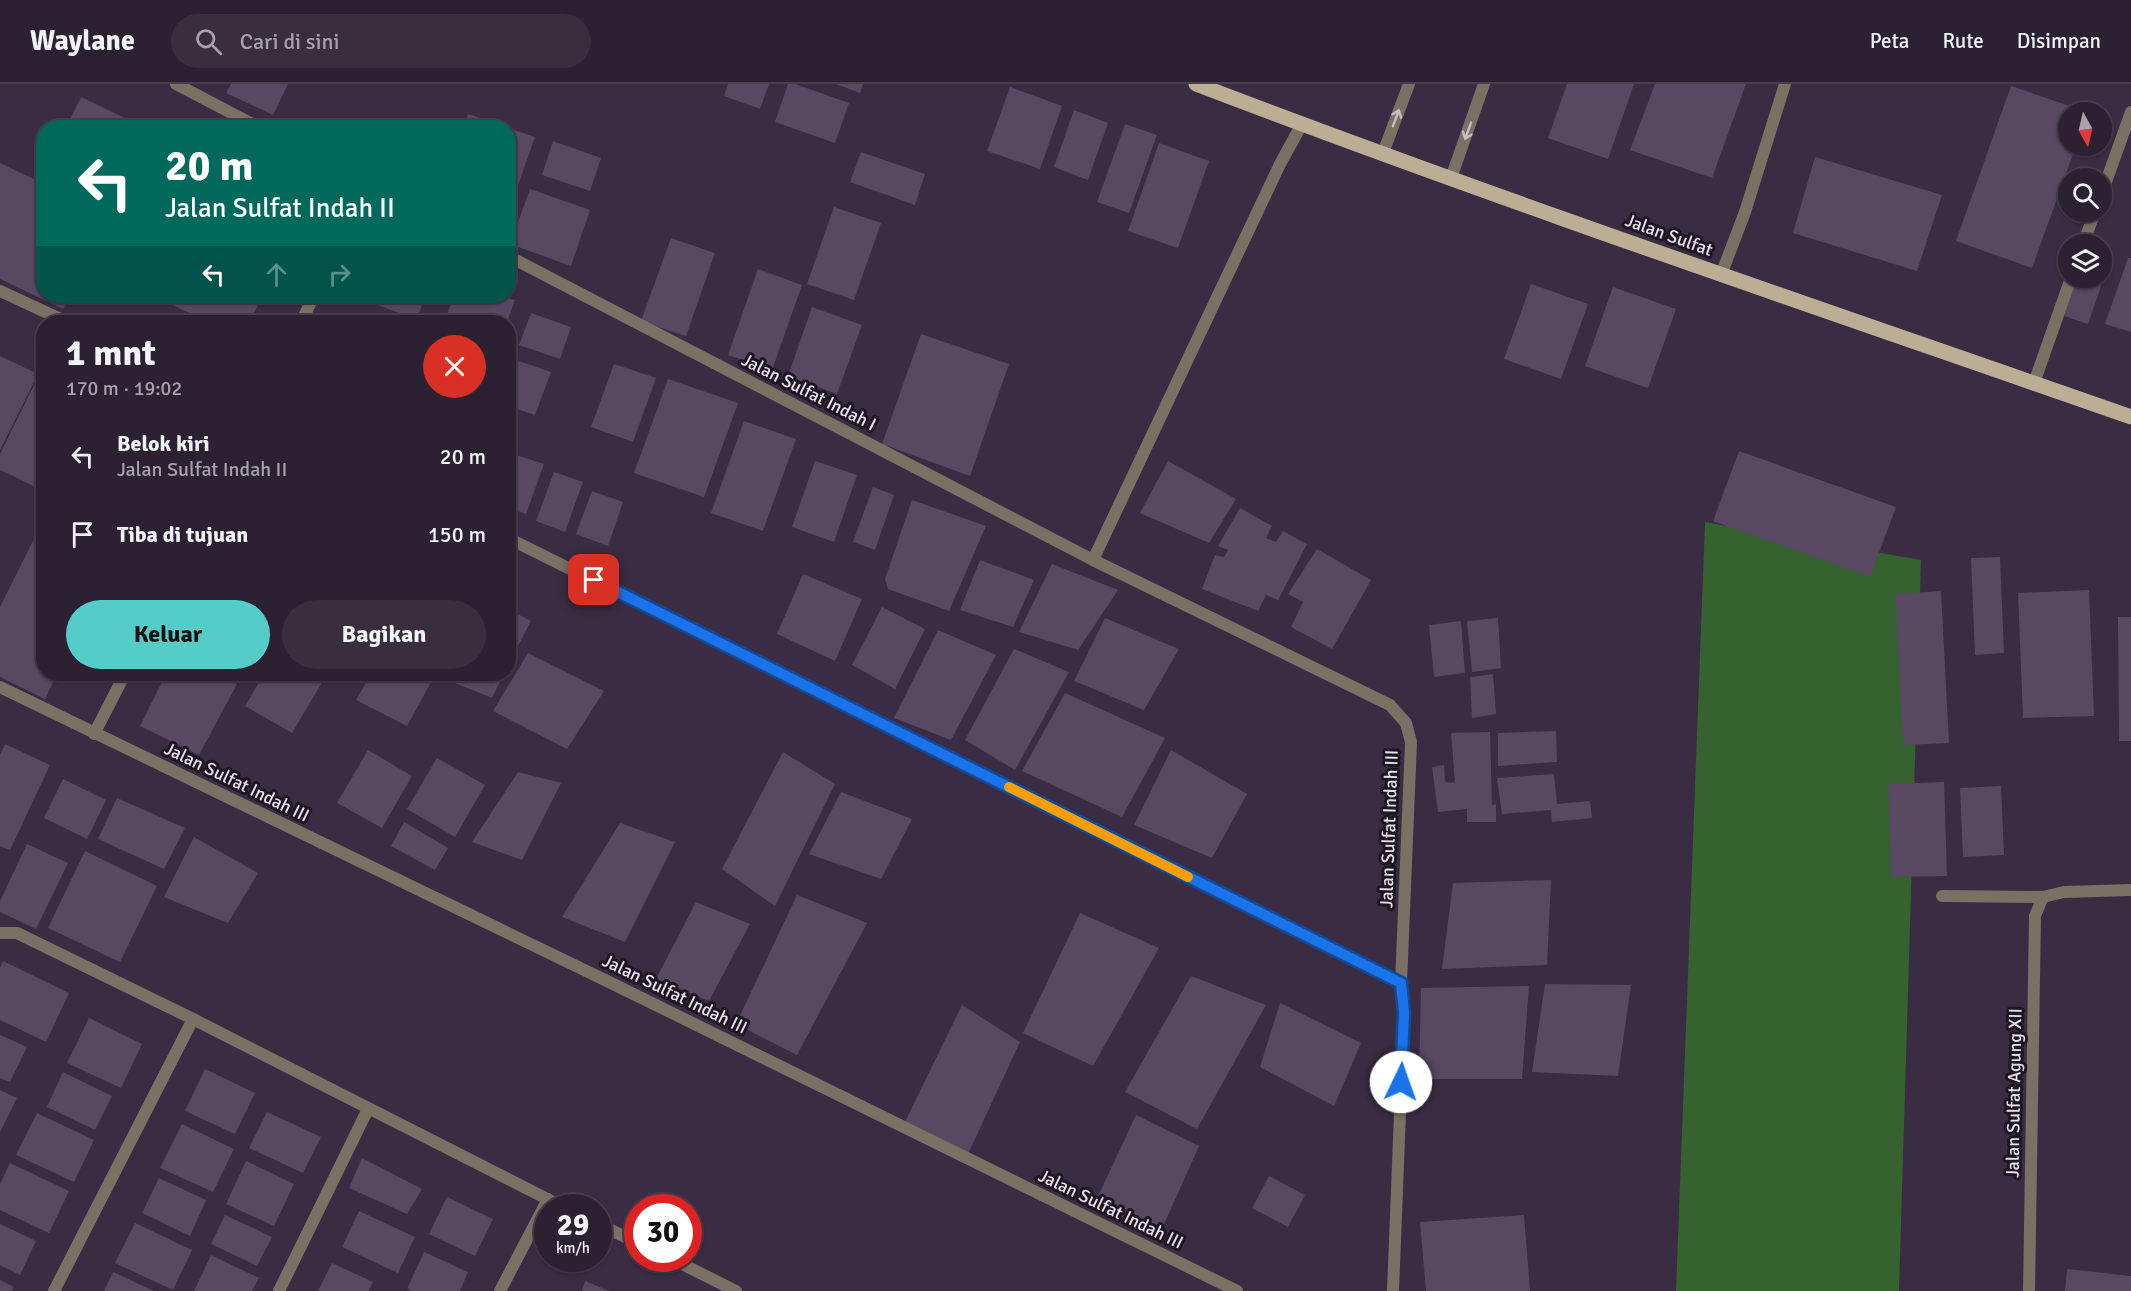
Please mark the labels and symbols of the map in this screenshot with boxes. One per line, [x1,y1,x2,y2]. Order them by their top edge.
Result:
north arrow [2058,102,2112,156]
one-way arrow [1391,110,1402,128]
one-way arrow [1461,121,1472,140]
street label: Jalan Sulfat [1622,209,1716,261]
street label: Jalan Sulfat Indah I [738,349,880,435]
pin [568,554,619,605]
street label: Jalan Sulfat Indah III [161,737,313,827]
street label: Jalan Sulfat Indah III [1375,749,1403,909]
street label: Jalan Sulfat Indah III [599,949,751,1039]
street label: Jalan Sulfat Agung XII [2002,1008,2026,1178]
position arrow [1369,1050,1433,1114]
street label: Jalan Sulfat Indah III [1035,1164,1187,1254]
speed limit sign: 30 [624,1194,702,1272]

